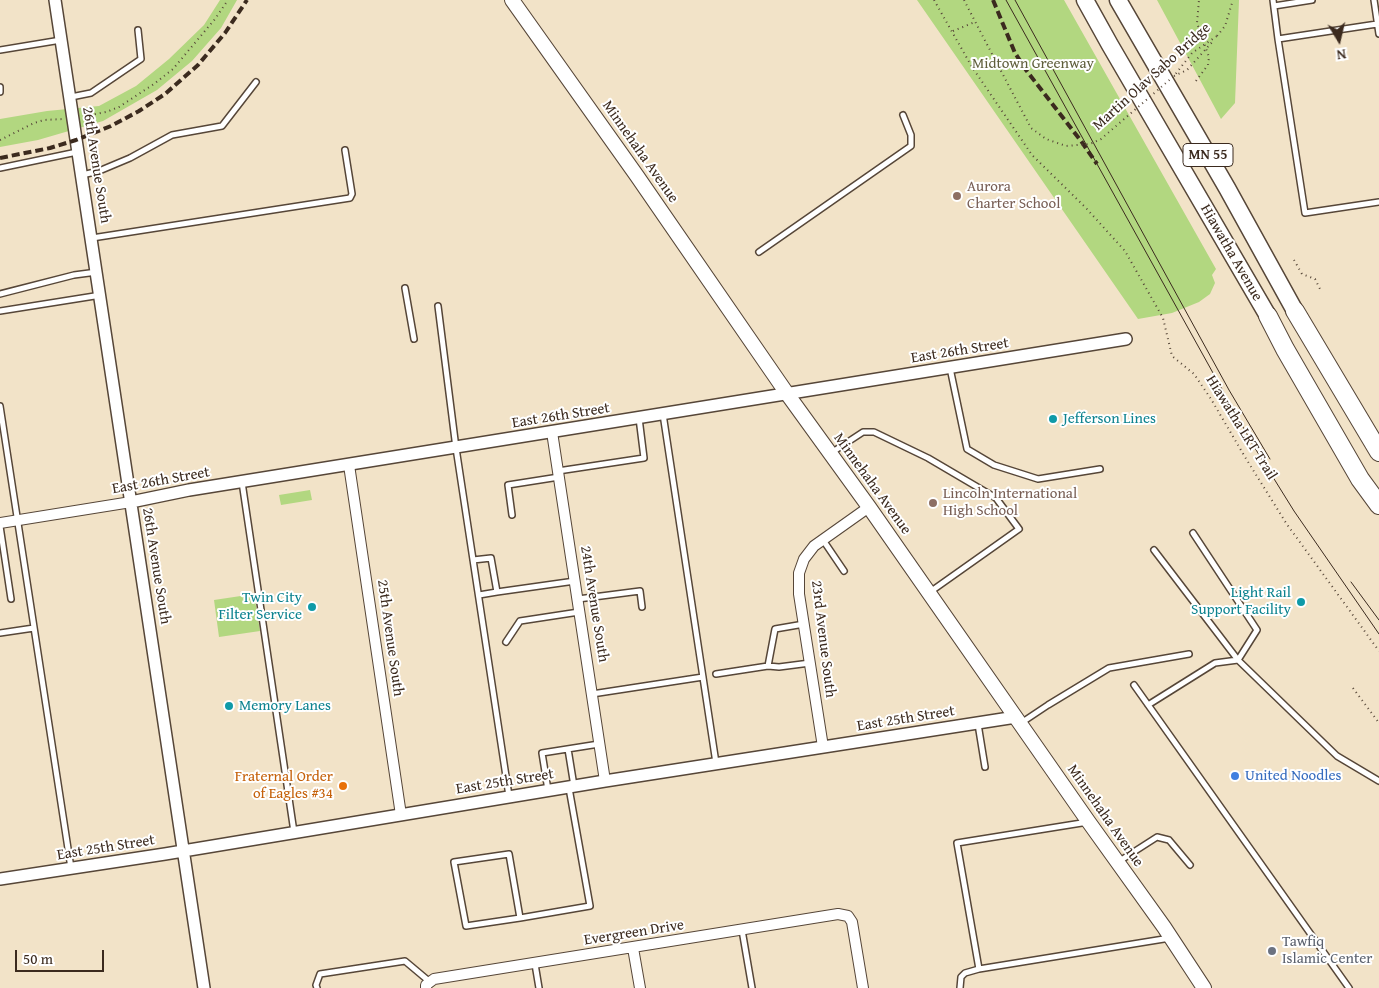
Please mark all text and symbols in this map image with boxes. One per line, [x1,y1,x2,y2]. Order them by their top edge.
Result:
north arrow [1314,15,1364,65]
street label: Martin Olav Sabo Bridge [1089,19,1215,135]
text: N [1335,44,1348,65]
park label: Midtown Greenway [972,55,1094,73]
street label: Minnehaha Avenue [598,97,682,207]
street label: 26th Avenue South [78,105,114,225]
road number: MN 55 [1183,144,1233,166]
place label: Aurora Charter School [967,178,1060,213]
marker: Aurora Charter School [951,190,963,202]
street label: Hiawatha Avenue [1196,201,1266,305]
street label: East 26th Street [910,334,1010,368]
street label: Hiawatha LRT Trail [1202,372,1280,484]
street label: East 26th Street [511,399,611,433]
place label: Jefferson Lines [1063,410,1156,428]
marker: Jefferson Lines [1047,413,1059,425]
street label: Minnehaha Avenue [829,430,915,538]
street label: East 26th Street [111,464,211,498]
place label: Lincoln International High School [943,485,1077,520]
marker: Lincoln International High School [927,497,939,509]
street label: 26th Avenue South [138,506,174,626]
street label: 24th Avenue South [576,544,612,664]
street label: 25th Avenue South [373,578,407,698]
street label: 23rd Avenue South [807,579,839,699]
place label: Light Rail Support Facility [1191,584,1291,619]
place label: Twin City Filter Service [219,589,302,624]
marker: Light Rail Support Facility [1295,596,1307,608]
marker: Twin City Filter Service [306,601,318,613]
place label: Memory Lanes [239,697,331,715]
marker: Memory Lanes [223,700,235,712]
street label: East 25th Street [856,702,956,736]
street label: Minnehaha Avenue [1063,761,1147,871]
street label: East 25th Street [455,765,555,799]
place label: United Noodles [1245,767,1341,785]
place label: Fraternal Order of Eagles #34 [235,768,333,803]
marker: United Noodles [1229,770,1241,782]
marker: Fraternal Order of Eagles #34 [337,780,349,792]
street label: East 25th Street [56,831,156,865]
street label: Evergreen Drive [583,916,685,950]
place label: Tawfiq Islamic Center [1282,933,1372,968]
scale bar [18,940,106,972]
marker: Tawfiq Islamic Center [1266,945,1278,957]
text: 50 m [23,948,53,969]

